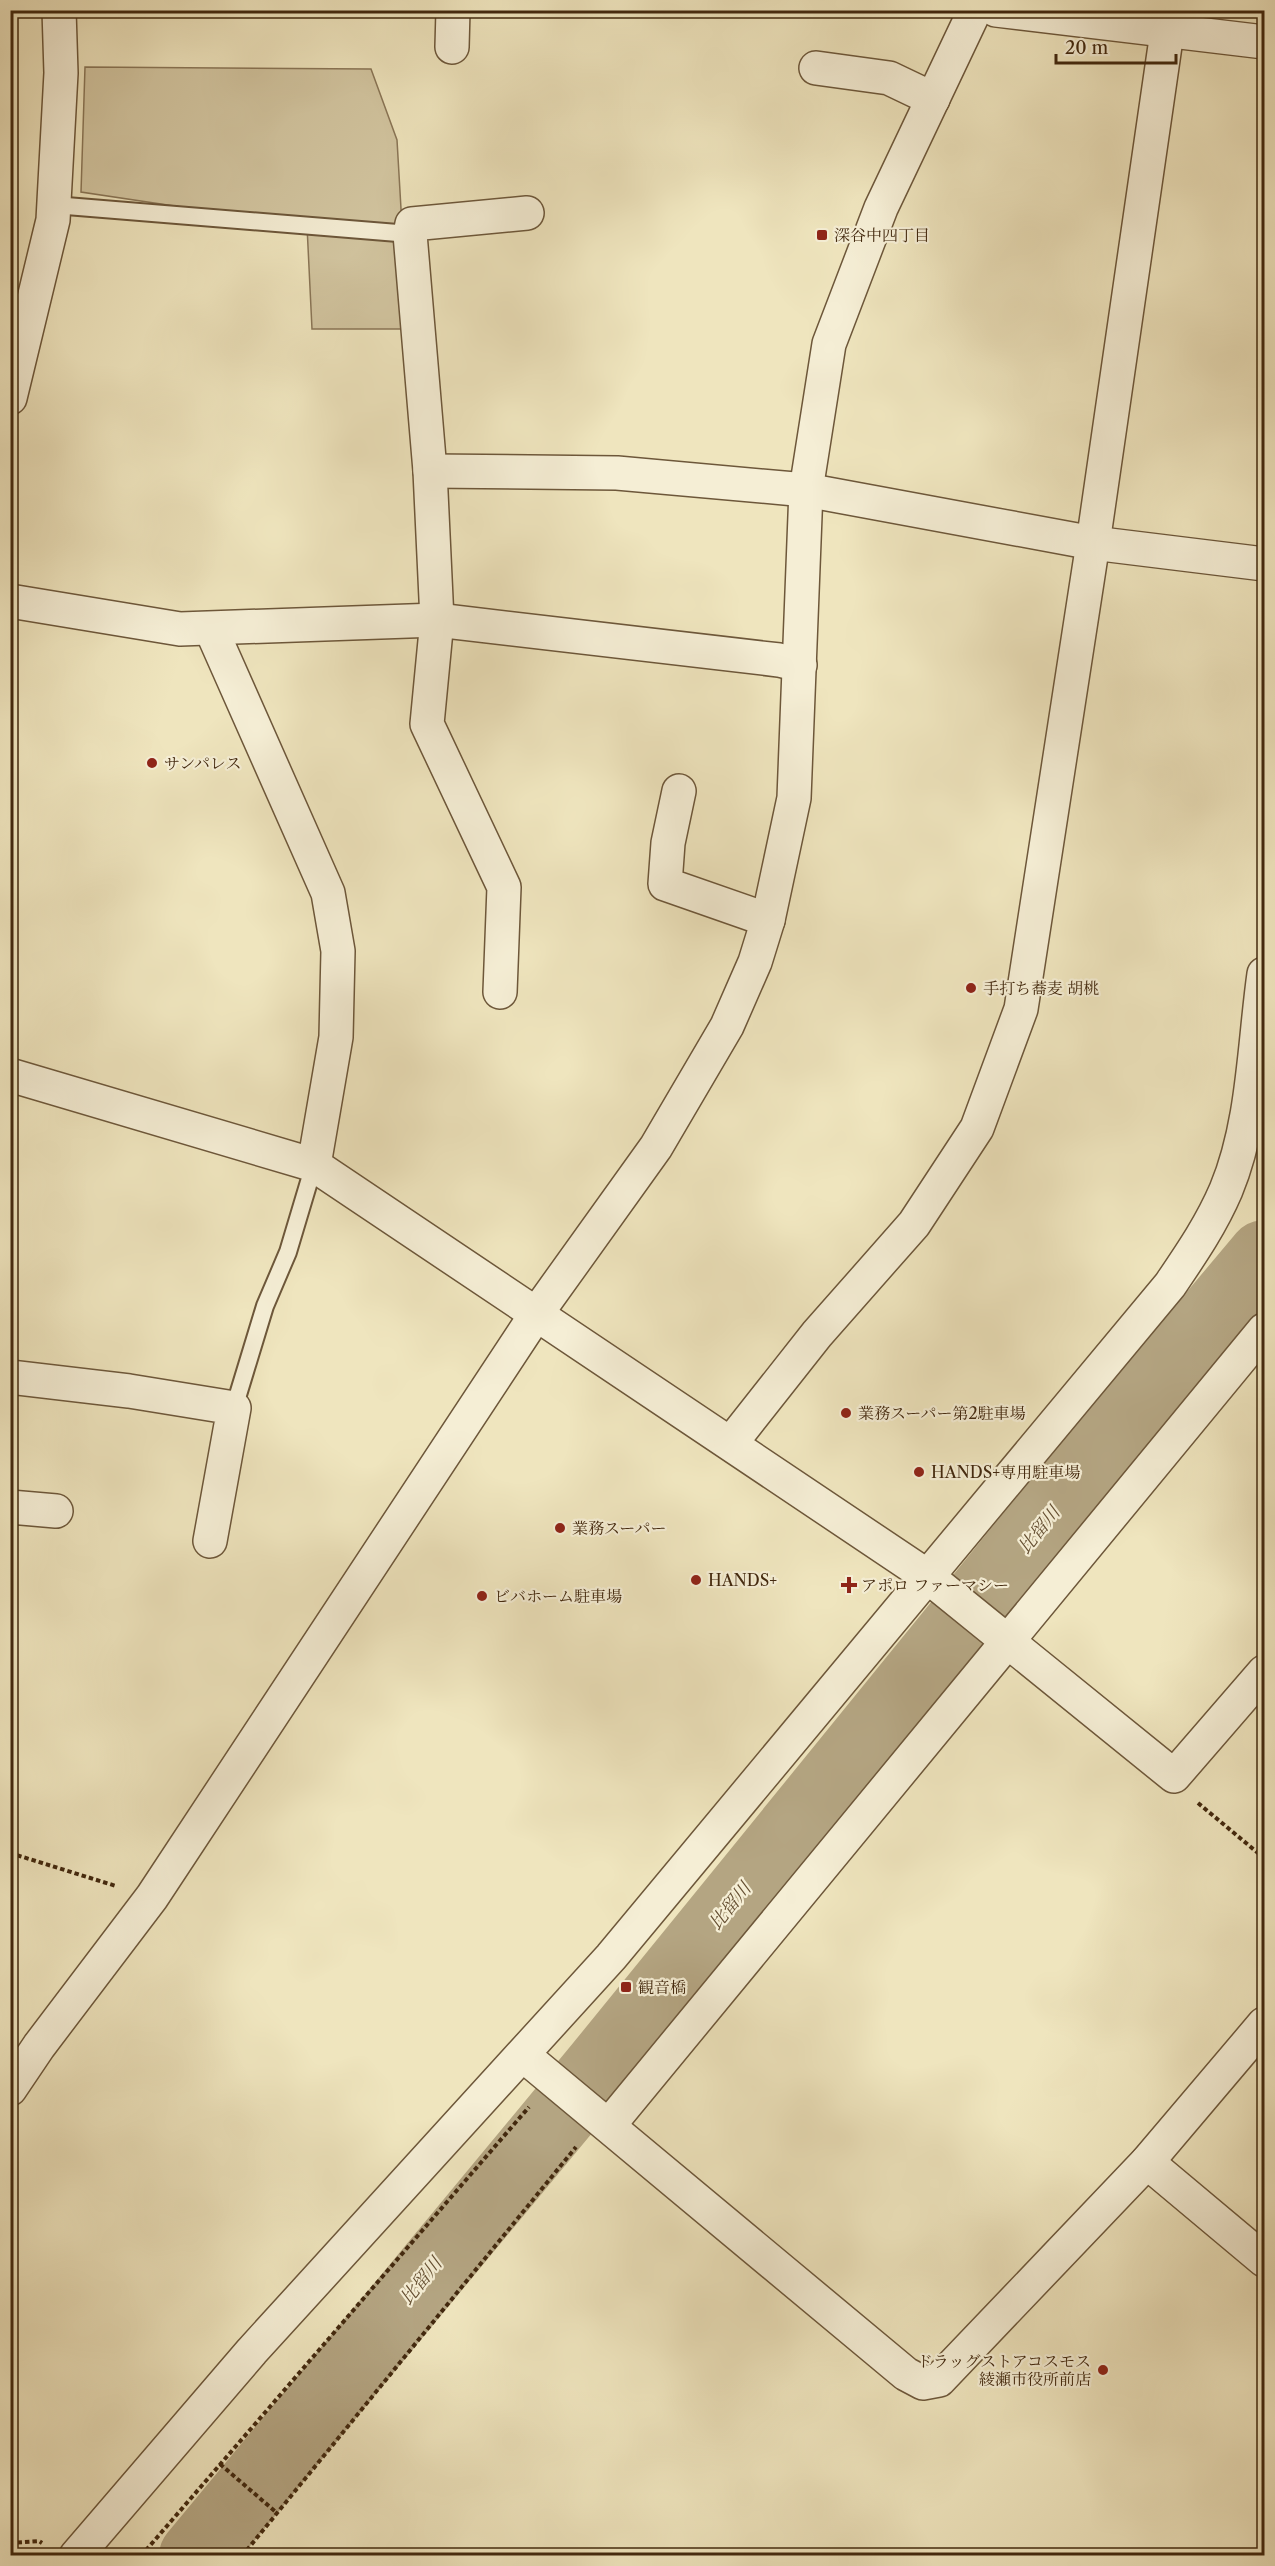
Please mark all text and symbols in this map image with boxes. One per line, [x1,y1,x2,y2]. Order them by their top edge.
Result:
scale bar [1056,27,1176,65]
text: 20 m [1065,37,1109,59]
place label: 深谷中四丁目 [834,225,930,245]
marker: 深谷中四丁目 [815,228,829,242]
place label: サンパレス [164,753,242,773]
marker: サンパレス [145,756,159,770]
place label: 手打ち蕎麦 胡桃 [983,978,1099,998]
marker: 手打ち蕎麦 胡桃 [964,981,978,995]
place label: 業務スーパー第2駐車場 [858,1403,1026,1423]
marker: 業務スーパー第2駐車場 [839,1406,853,1420]
place label: HANDS+専用駐車場 [931,1462,1080,1482]
marker: HANDS+専用駐車場 [912,1465,926,1479]
water label: 比留川 [1013,1501,1066,1558]
place label: 業務スーパー [572,1518,666,1538]
marker: 業務スーパー [553,1521,567,1535]
place label: HANDS+ [708,1570,777,1590]
marker: HANDS+ [689,1573,703,1587]
place label: アポロ ファーマシー [861,1575,1009,1595]
marker: アポロ ファーマシー [842,1578,856,1592]
place label: ビバホーム駐車場 [494,1586,622,1606]
marker: ビバホーム駐車場 [475,1589,489,1603]
water label: 比留川 [704,1877,757,1934]
place label: 観音橋 [638,1977,686,1997]
marker: 観音橋 [619,1980,633,1994]
water label: 比留川 [395,2252,448,2309]
place label: ドラッグストアコスモス 綾瀬市役所前店 [917,2351,1091,2389]
marker: ドラッグストアコスモス 綾瀬市役所前店 [1096,2363,1110,2377]

